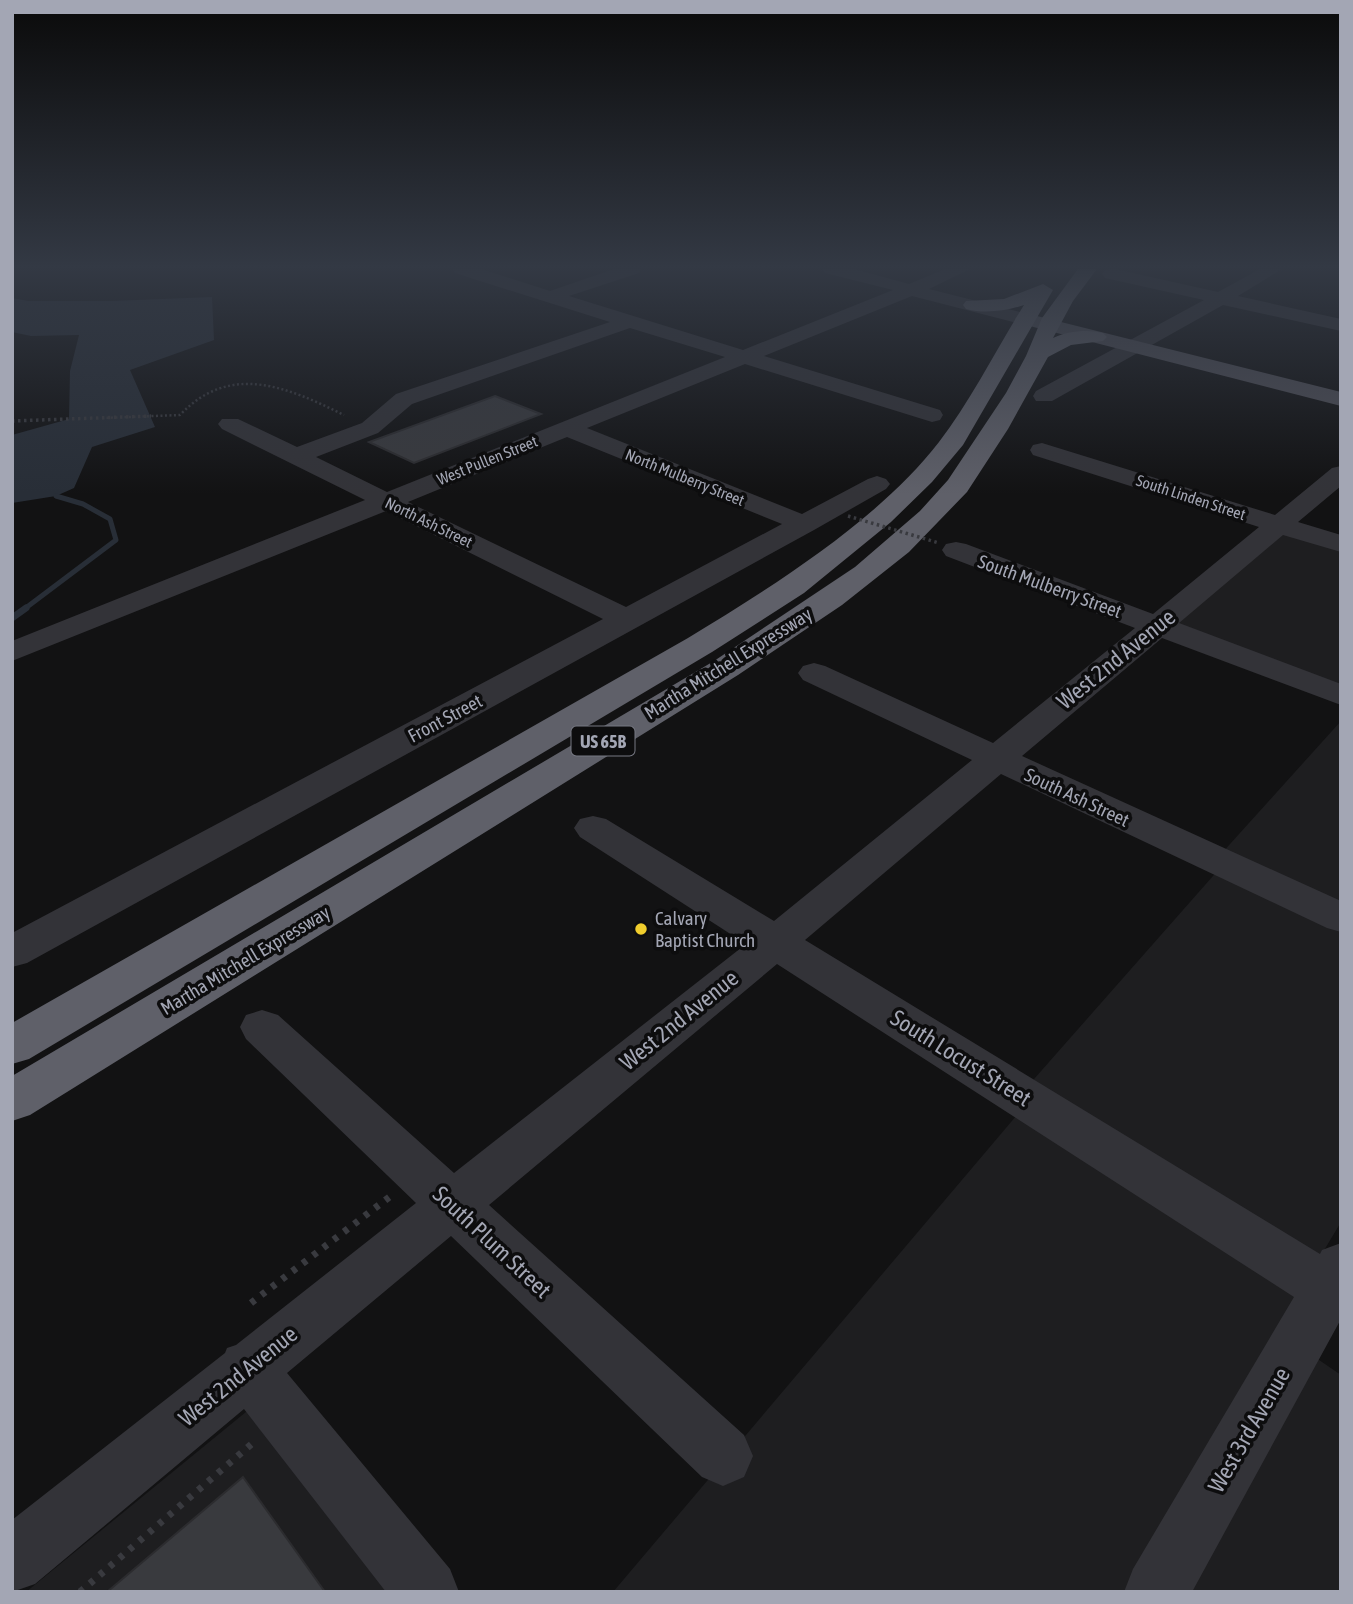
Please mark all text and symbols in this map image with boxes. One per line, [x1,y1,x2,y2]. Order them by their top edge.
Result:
street label: West Pullen Street [434,431,540,488]
street label: North Mulberry Street [622,445,748,510]
street label: South Linden Street [1134,471,1248,523]
street label: North Ash Street [383,493,476,551]
street label: South Mulberry Street [975,550,1125,622]
street label: Martha Mitchell Expressway [640,602,816,724]
street label: West 2nd Avenue [1052,604,1180,714]
street label: Front Street [404,689,486,747]
road number: US 65B [572,726,634,756]
street label: South Ash Street [1021,763,1133,831]
street label: Martha Mitchell Expressway [156,901,334,1019]
place label: Calvary Baptist Church [655,907,755,951]
marker: Calvary Baptist Church [633,921,649,937]
street label: West 2nd Avenue [615,965,743,1075]
street label: South Locust Street [886,1005,1036,1111]
street label: South Plum Street [428,1181,556,1303]
street label: West 2nd Avenue [174,1321,302,1431]
street label: West 3rd Avenue [1203,1363,1295,1497]

